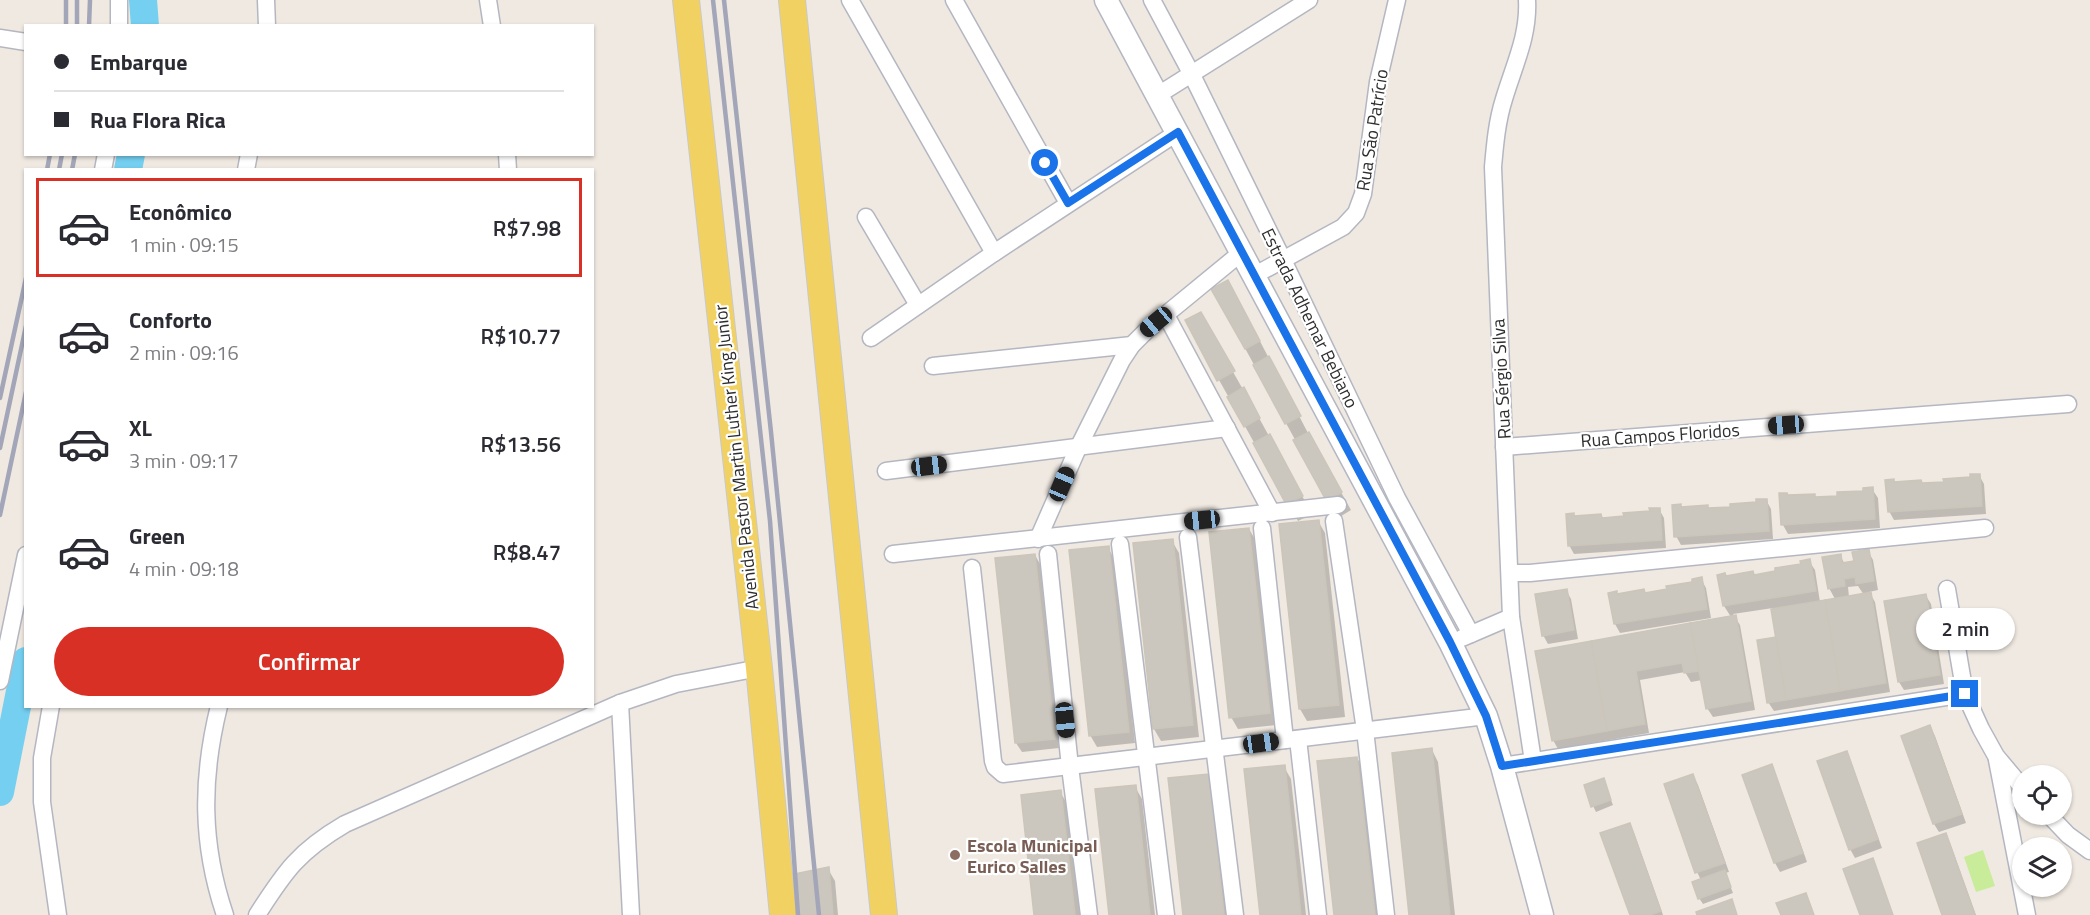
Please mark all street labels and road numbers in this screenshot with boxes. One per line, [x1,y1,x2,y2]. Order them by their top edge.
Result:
street label: Rua São Patrício [1349,67,1395,193]
street label: Estrada Adhemar Bebiano [1255,223,1365,413]
street label: Avenida Pastor Martin Luther King Junior [707,303,765,611]
street label: Rua Sérgio Silva [1484,318,1518,440]
street label: Rua Campos Floridos [1580,416,1740,454]

